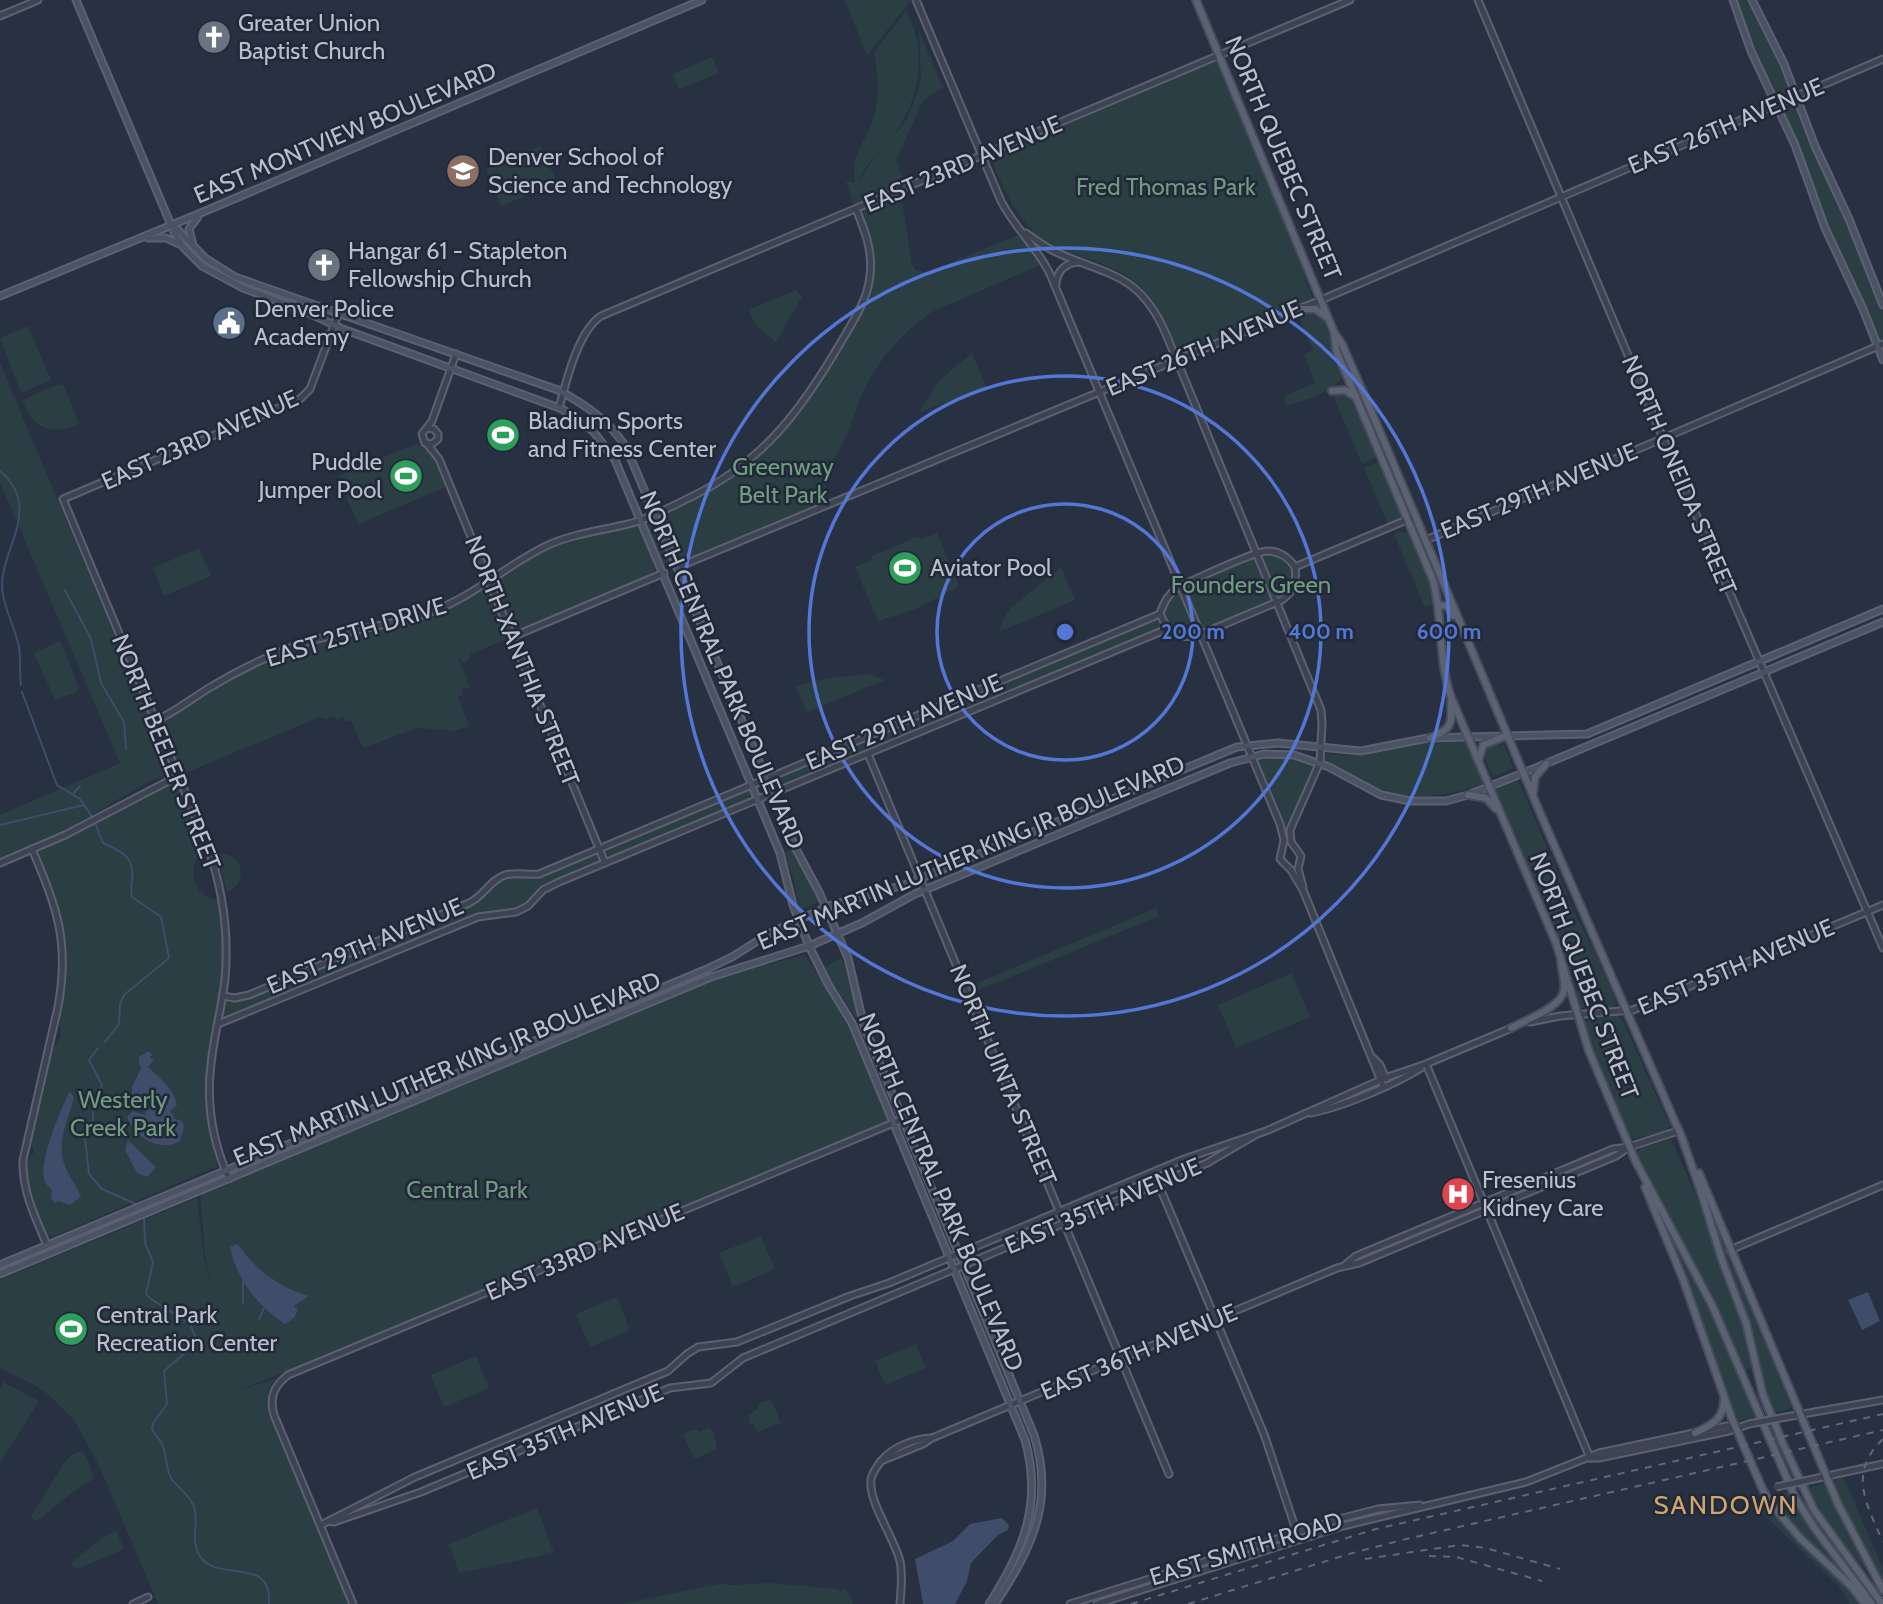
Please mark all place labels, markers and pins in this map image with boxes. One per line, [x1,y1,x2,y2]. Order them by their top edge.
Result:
place label: Greater Union Baptist Church [238,8,385,65]
church icon: Greater Union Baptist Church [195,18,233,56]
place label: Denver School of Science and Technology [488,142,732,199]
school or university icon: Denver School of Science and Technology [444,152,482,190]
place label: Hangar 61 - Stapleton Fellowship Church [348,236,567,293]
church icon: Hangar 61 - Stapleton Fellowship Church [305,246,343,284]
place label: Denver Police Academy [254,294,394,351]
public building icon: Denver Police Academy [210,304,248,342]
place label: Bladium Sports and Fitness Center [528,406,716,463]
sports icon: Bladium Sports and Fitness Center [484,416,522,454]
place label: Puddle Jumper Pool [257,447,382,504]
sports icon: Puddle Jumper Pool [387,457,425,495]
sports icon: Aviator Pool [886,549,924,587]
place label: Aviator Pool [930,553,1052,582]
centre of rings [1053,620,1077,644]
place label: Fresenius Kidney Care [1482,1165,1604,1222]
hospital icon: Fresenius Kidney Care [1439,1175,1477,1213]
place label: Central Park Recreation Center [96,1300,277,1357]
sports icon: Central Park Recreation Center [52,1310,90,1348]

